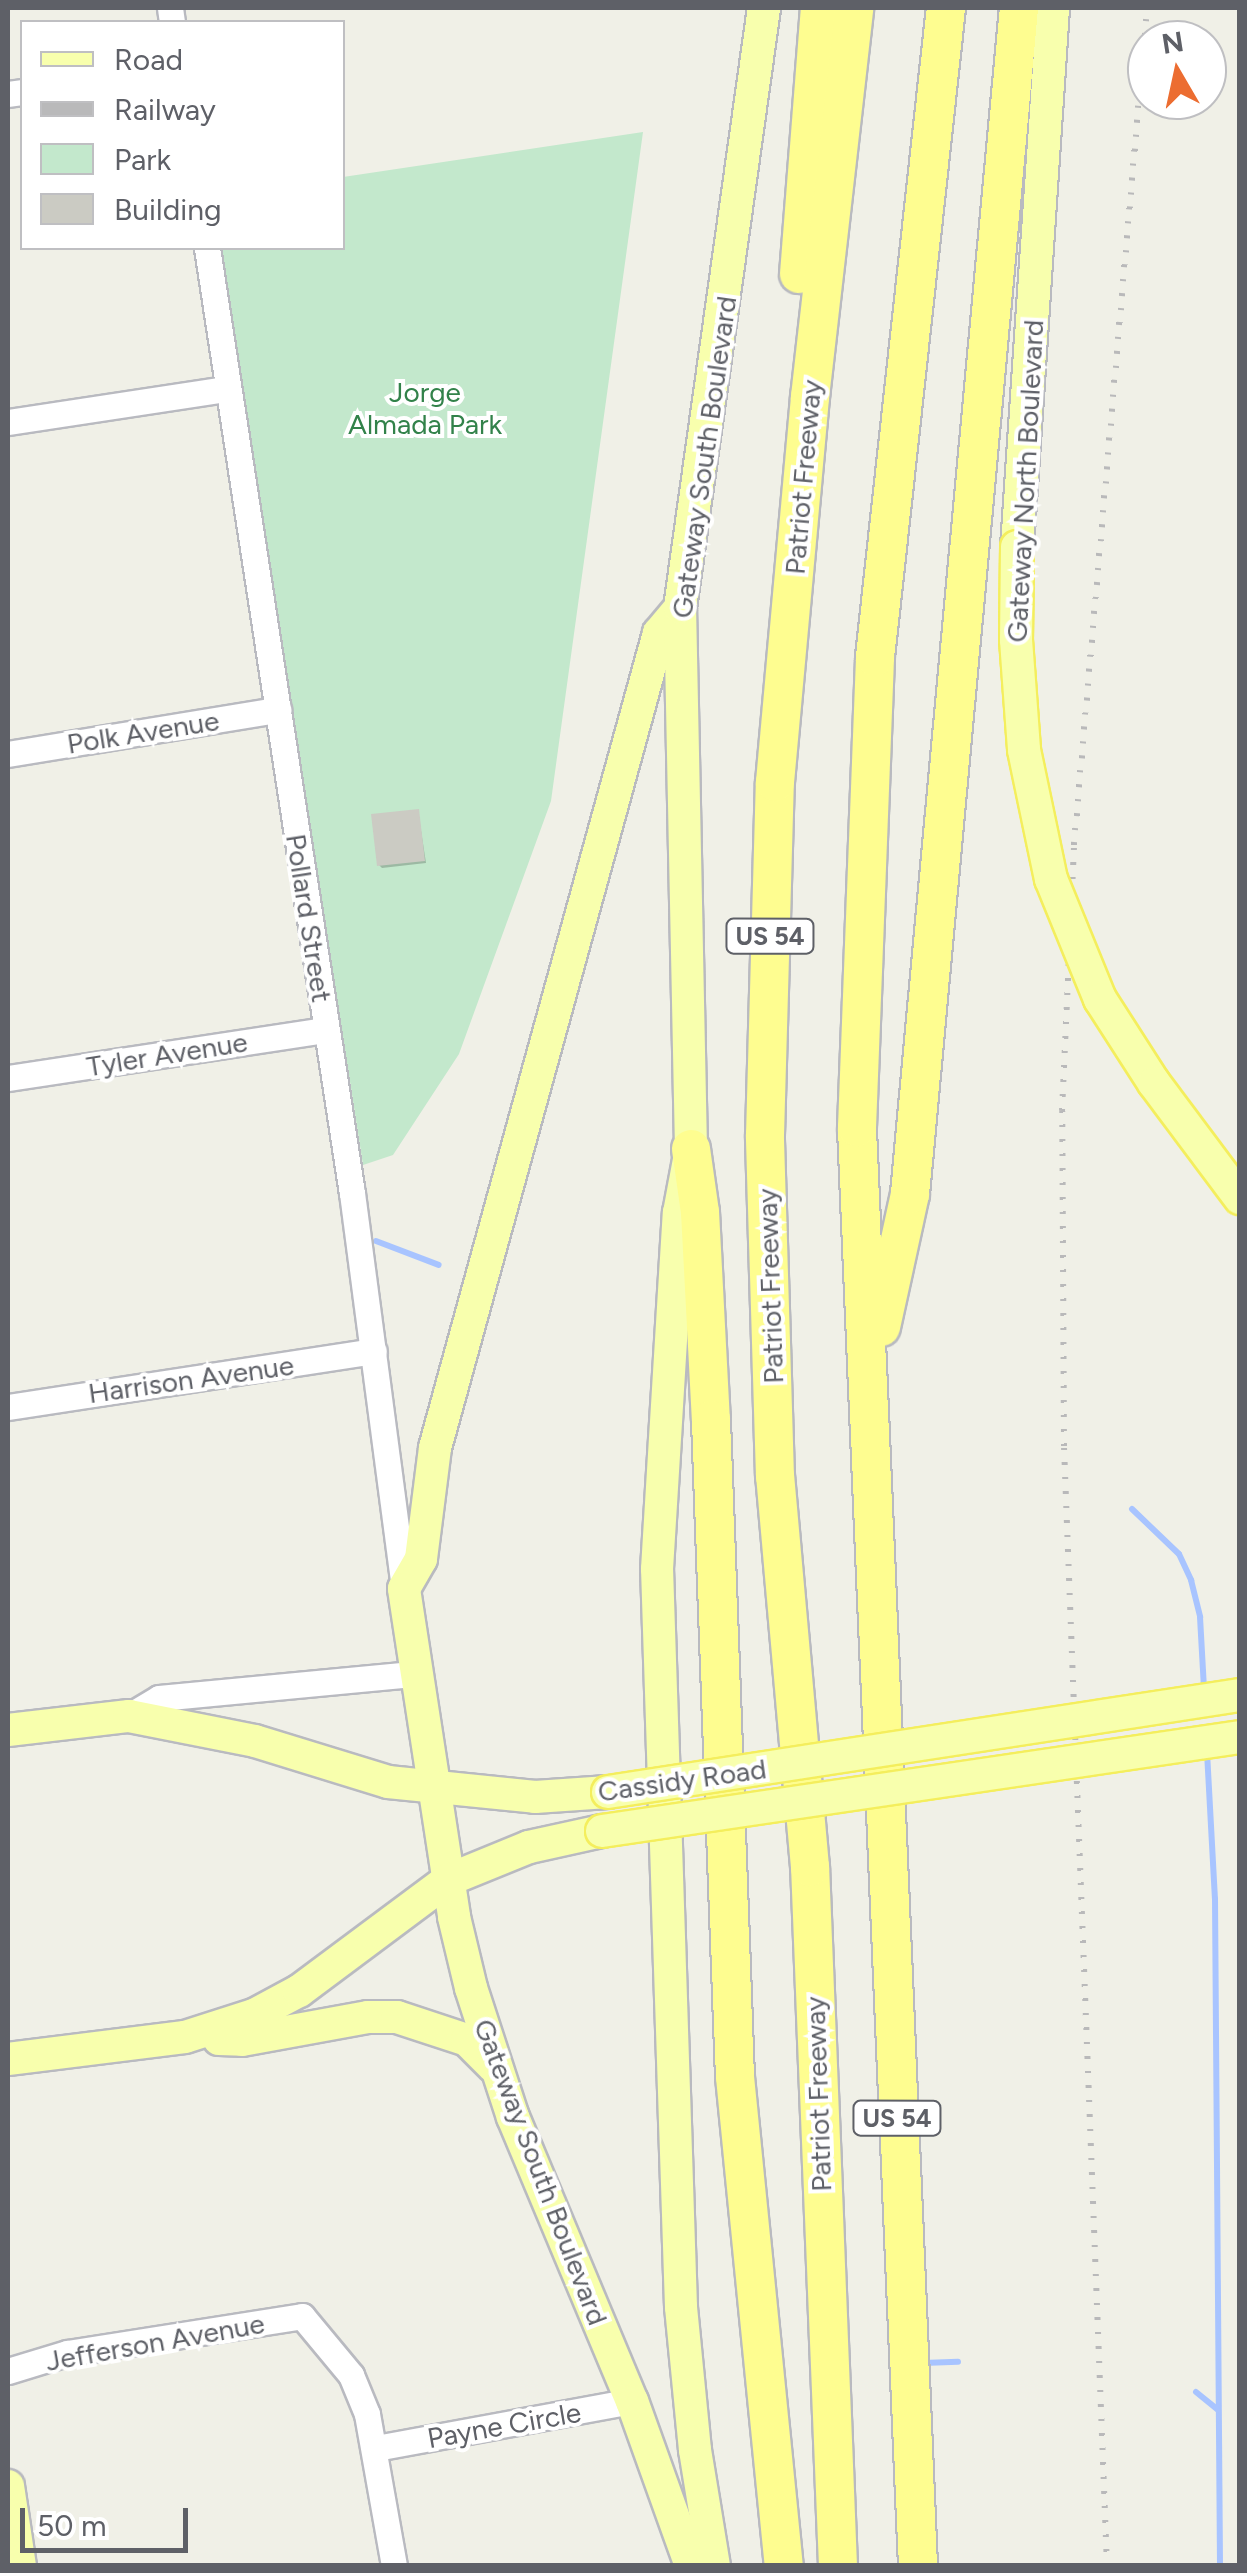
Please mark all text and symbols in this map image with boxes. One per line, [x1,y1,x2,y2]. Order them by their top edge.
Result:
legend [20,20,345,250]
north arrow [1127,20,1227,120]
text: N [1159,24,1186,61]
text: Road [114,41,183,78]
text: Railway [114,91,216,128]
text: Park [114,141,171,178]
text: Building [114,191,222,228]
street label: Gateway South Boulevard [665,294,743,620]
street label: Gateway North Boulevard [1000,319,1050,643]
park label: Jorge Almada Park [348,375,502,441]
street label: Patriot Freeway [778,378,828,576]
street label: Polk Avenue [65,703,221,761]
street label: Pollard Street [279,831,339,1005]
road number: US 54 [725,916,815,956]
street label: Tyler Avenue [84,1025,250,1083]
street label: Patriot Freeway [750,1188,790,1384]
street label: Harrison Avenue [86,1348,296,1410]
street label: Cassidy Road [596,1752,768,1808]
street label: Patriot Freeway [798,1996,838,2192]
street label: Gateway South Boulevard [467,2014,615,2330]
road number: US 54 [852,2098,942,2138]
street label: Jefferson Avenue [43,2306,267,2378]
street label: Payne Circle [425,2395,583,2455]
scale bar [25,2488,192,2550]
text: 50 m [37,2507,106,2544]

